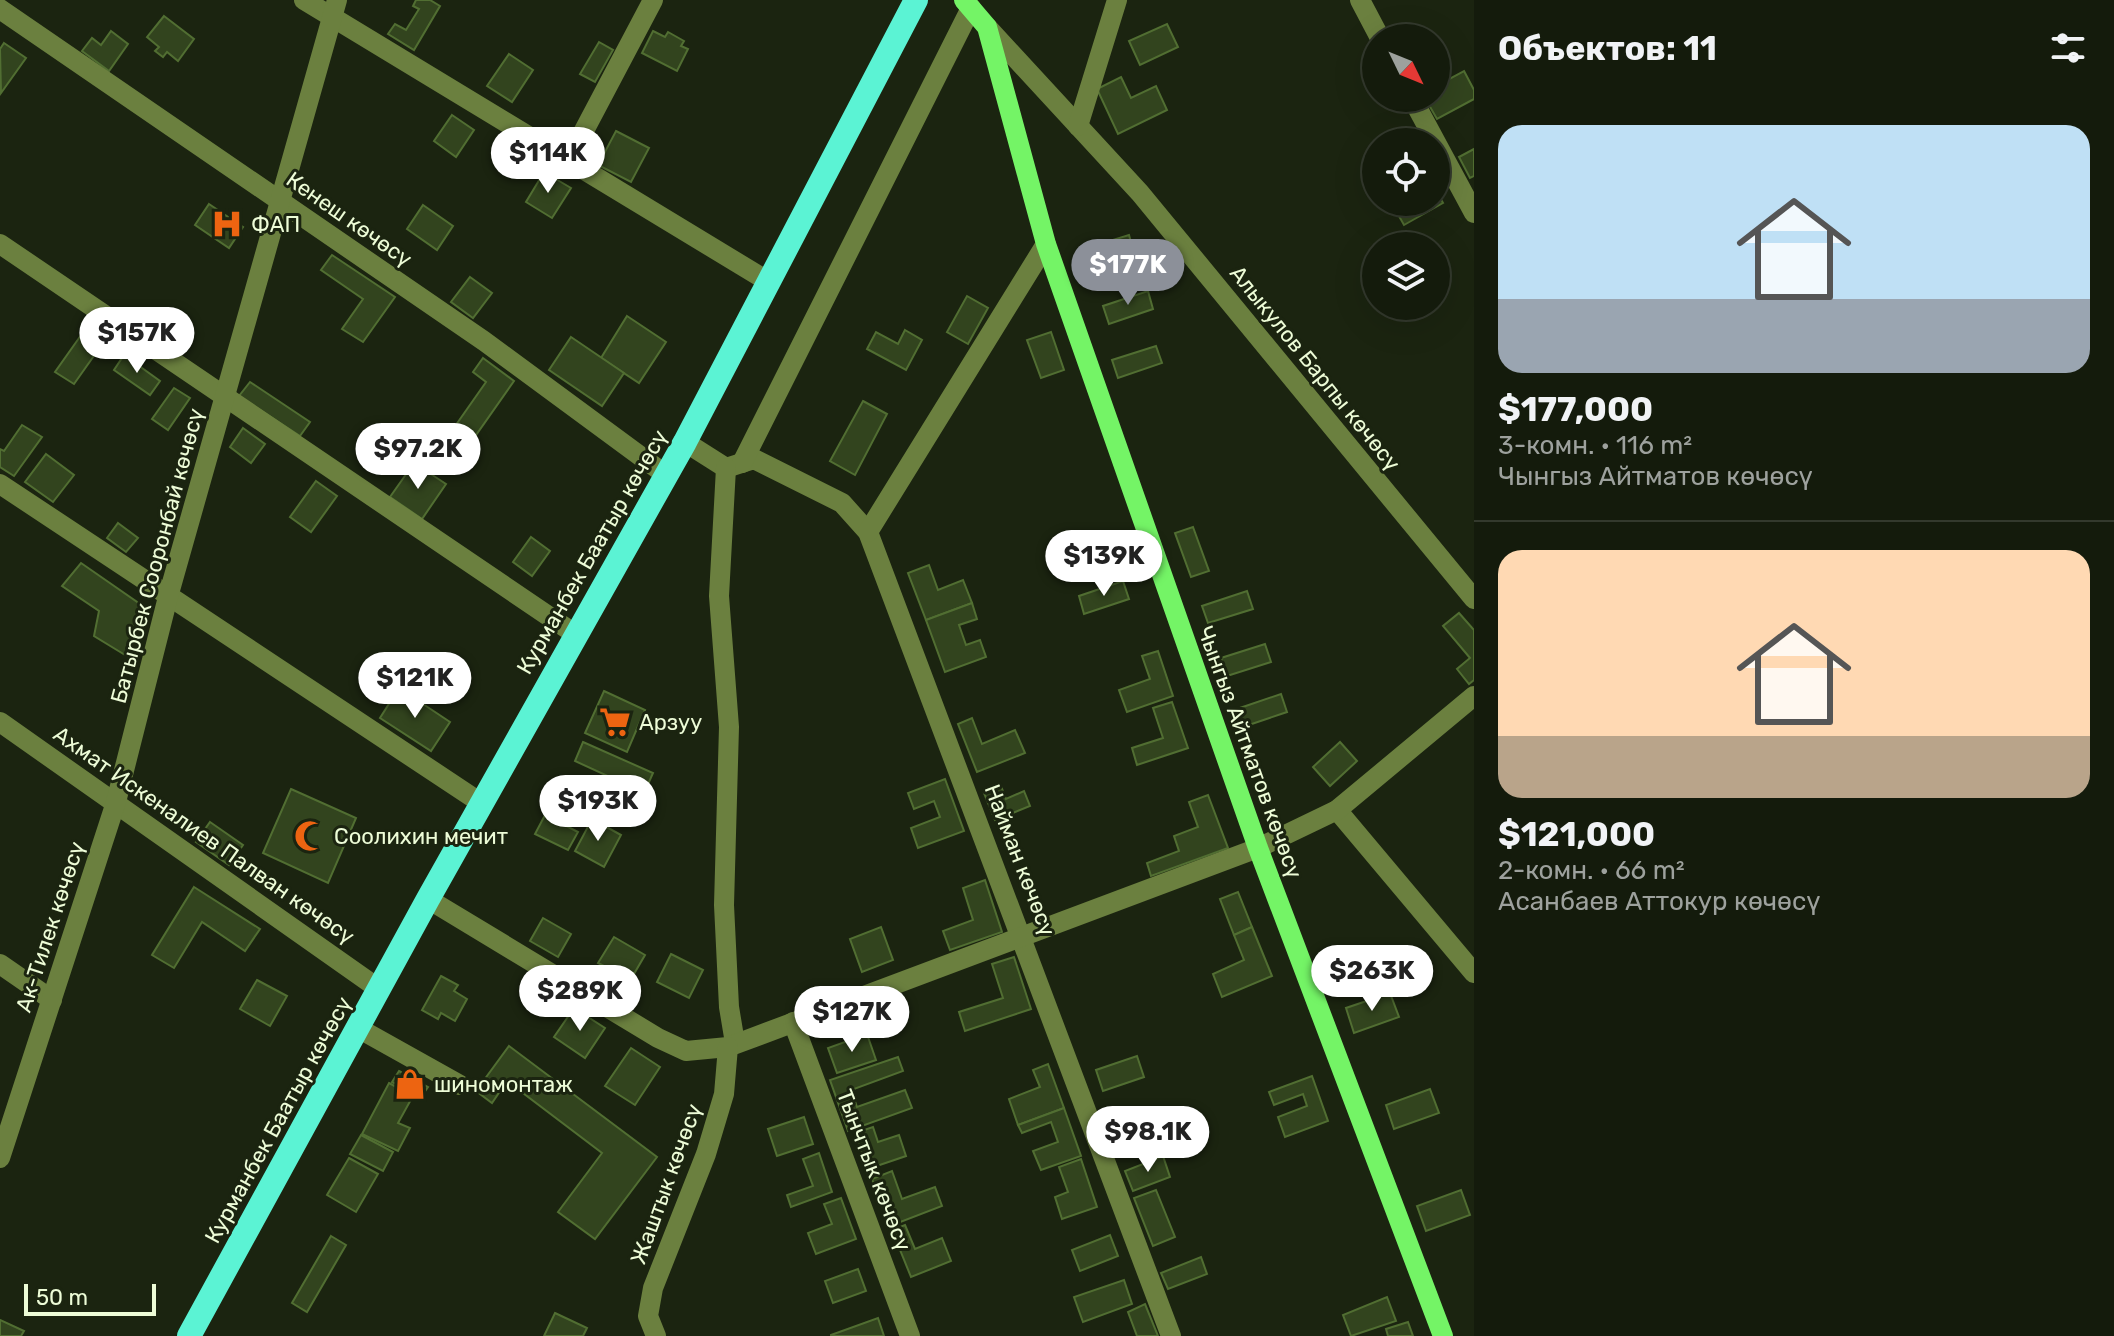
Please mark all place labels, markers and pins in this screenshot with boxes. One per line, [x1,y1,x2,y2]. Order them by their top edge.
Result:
pin: $114K [492,127,604,195]
hospital icon: ФАП [210,207,244,241]
place label: ФАП [251,211,300,238]
pin: $177K [1072,239,1184,307]
pin: $157K [81,307,193,375]
pin: $97.2K [353,423,483,491]
pin: $139K [1048,530,1160,598]
pin: $121K [359,652,471,720]
supermarket icon: Арзуу [598,705,632,739]
place label: Арзуу [639,709,702,736]
pin: $193K [542,775,654,843]
mosque icon: Соолихин мечит [293,819,327,853]
place label: Соолихин мечит [334,823,508,850]
pin: $263K [1316,945,1428,1013]
pin: $289K [524,965,636,1033]
pin: $127K [796,986,908,1054]
shop icon: шиномонтаж [393,1067,427,1101]
place label: шиномонтаж [434,1071,573,1098]
pin: $98.1K [1083,1106,1213,1174]

